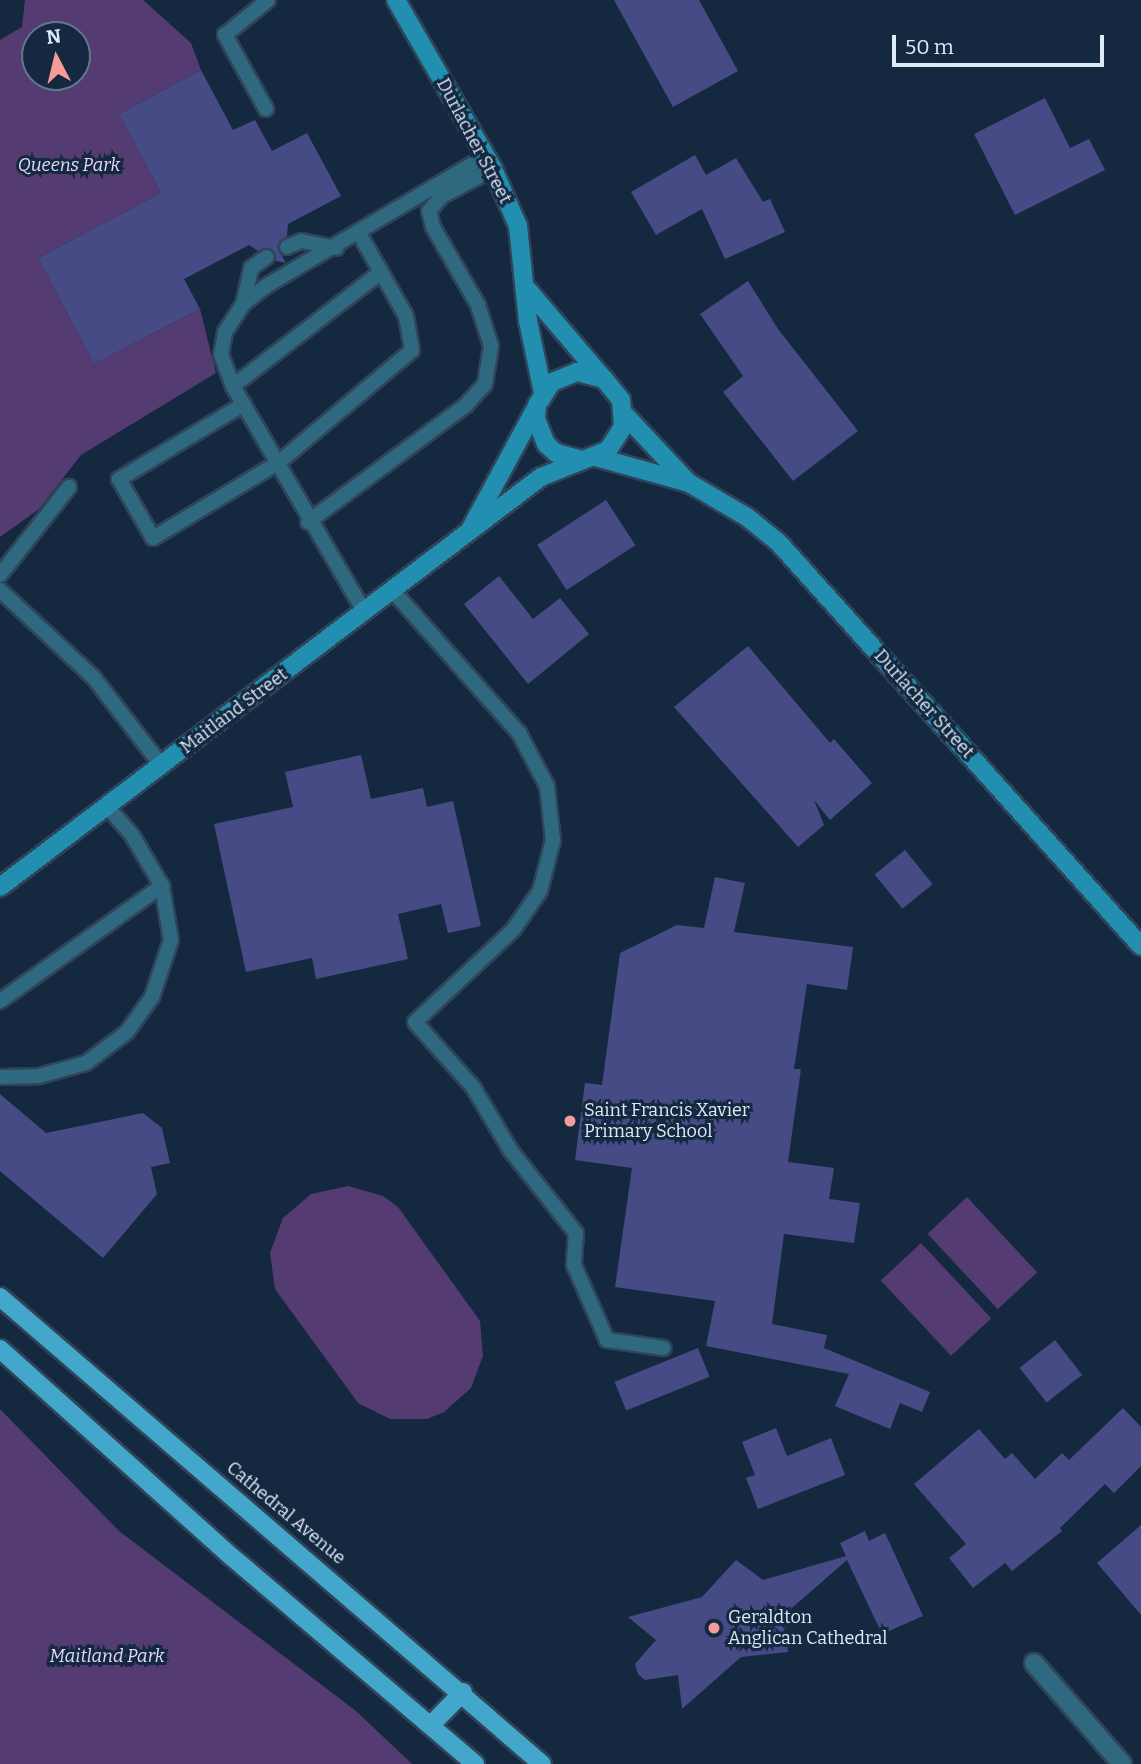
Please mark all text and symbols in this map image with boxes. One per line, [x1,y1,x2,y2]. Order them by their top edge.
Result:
north arrow [21,21,91,91]
scale bar [896,21,1108,65]
text: N [45,24,62,49]
text: 50 m [905,34,954,60]
street label: Durlacher Street [432,75,516,207]
park label: Queens Park [18,154,120,176]
street label: Durlacher Street [870,645,978,763]
street label: Maitland Street [176,664,292,758]
place label: Saint Francis Xavier Primary School [584,1100,750,1142]
marker: Saint Francis Xavier Primary School [562,1113,578,1129]
street label: Cathedral Avenue [222,1457,350,1569]
place label: Geraldton Anglican Cathedral [728,1607,887,1650]
marker: Geraldton Anglican Cathedral [706,1620,722,1636]
park label: Maitland Park [49,1645,165,1667]

